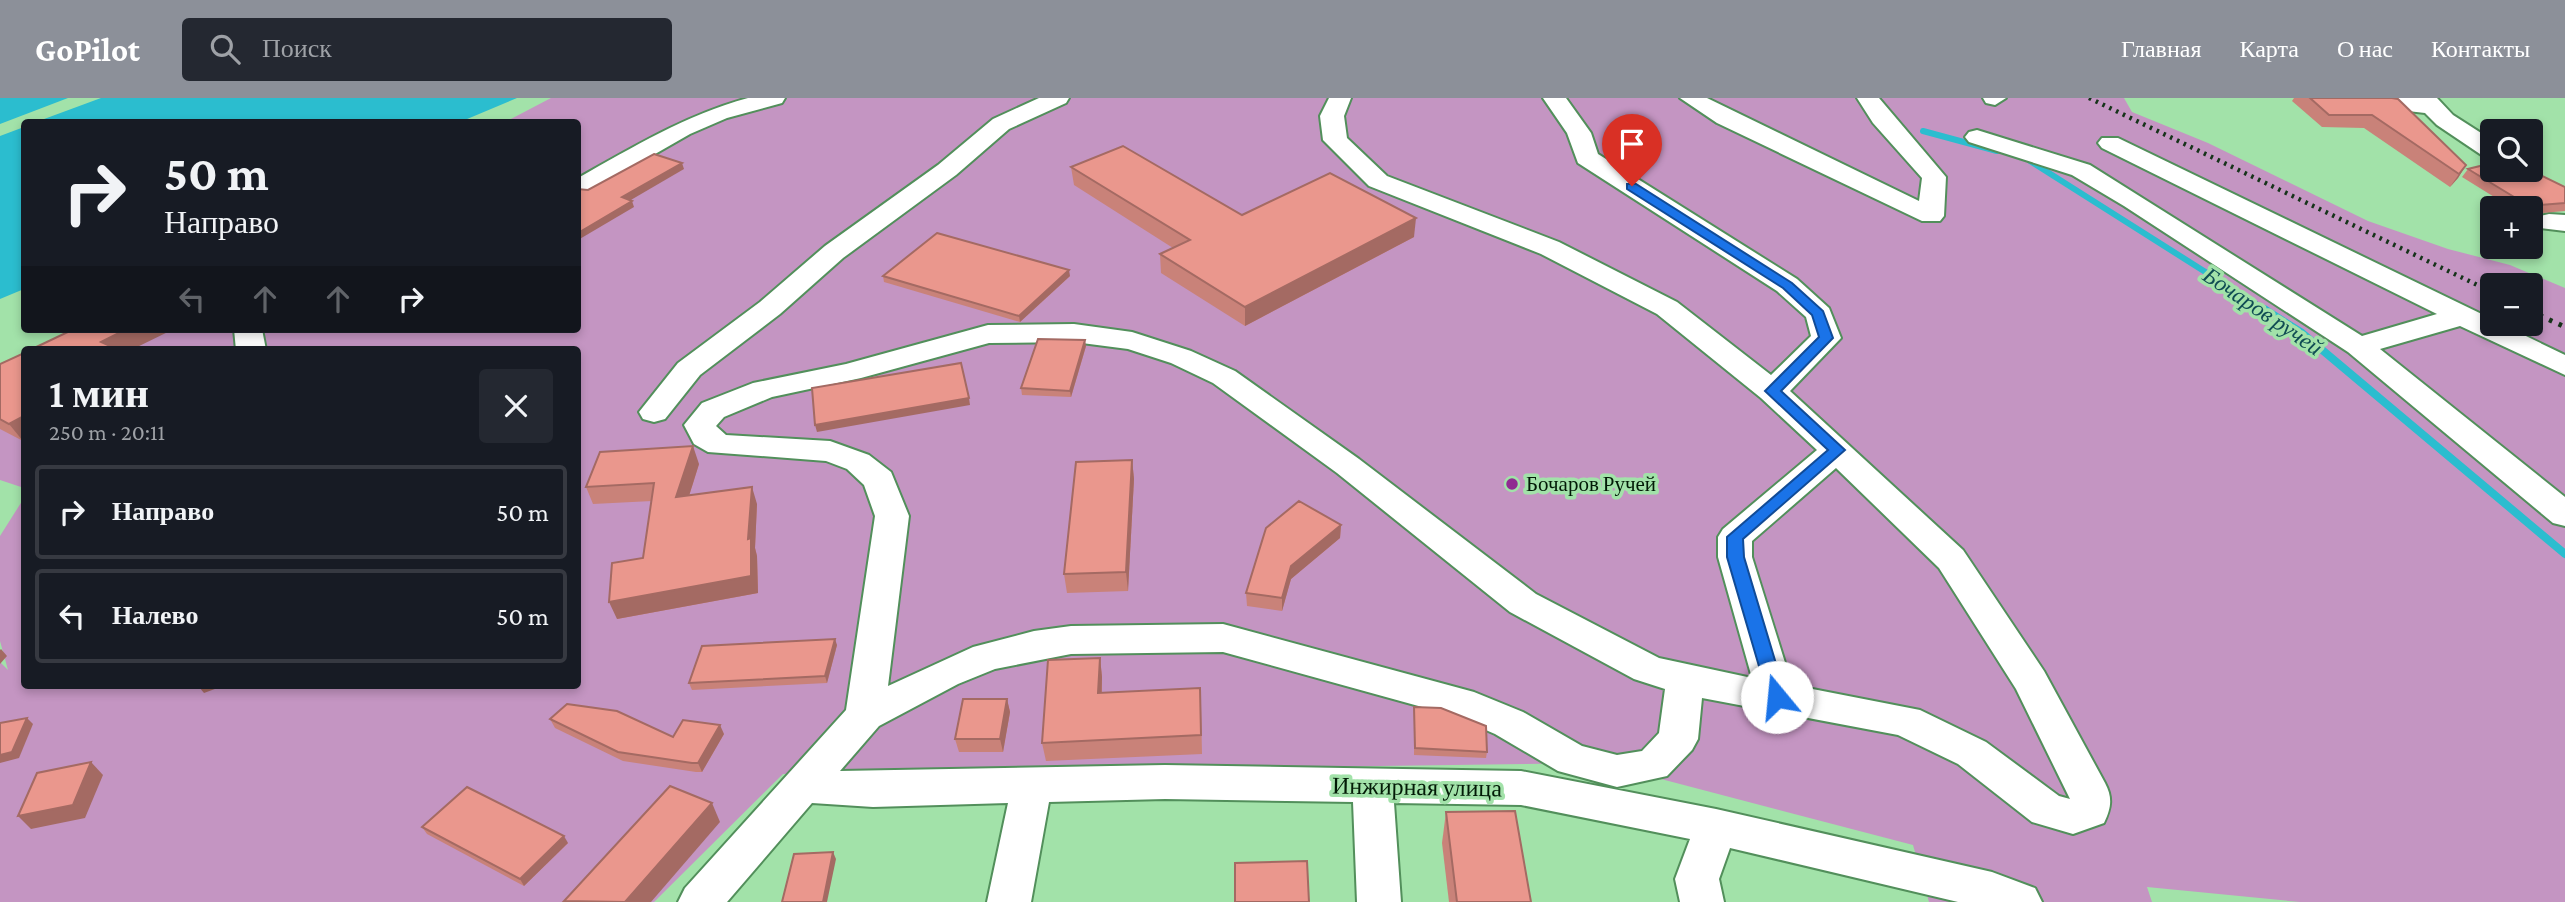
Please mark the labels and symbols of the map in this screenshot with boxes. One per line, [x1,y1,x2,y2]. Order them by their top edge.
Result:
pin [1602,114,1662,186]
water label: Бочаров ручей [2198,261,2328,361]
place label: Бочаров Ручей [1526,472,1656,496]
marker: Бочаров Ручей [1504,476,1520,492]
position arrow [1740,660,1814,734]
street label: Инжирная улица [1332,772,1503,801]

